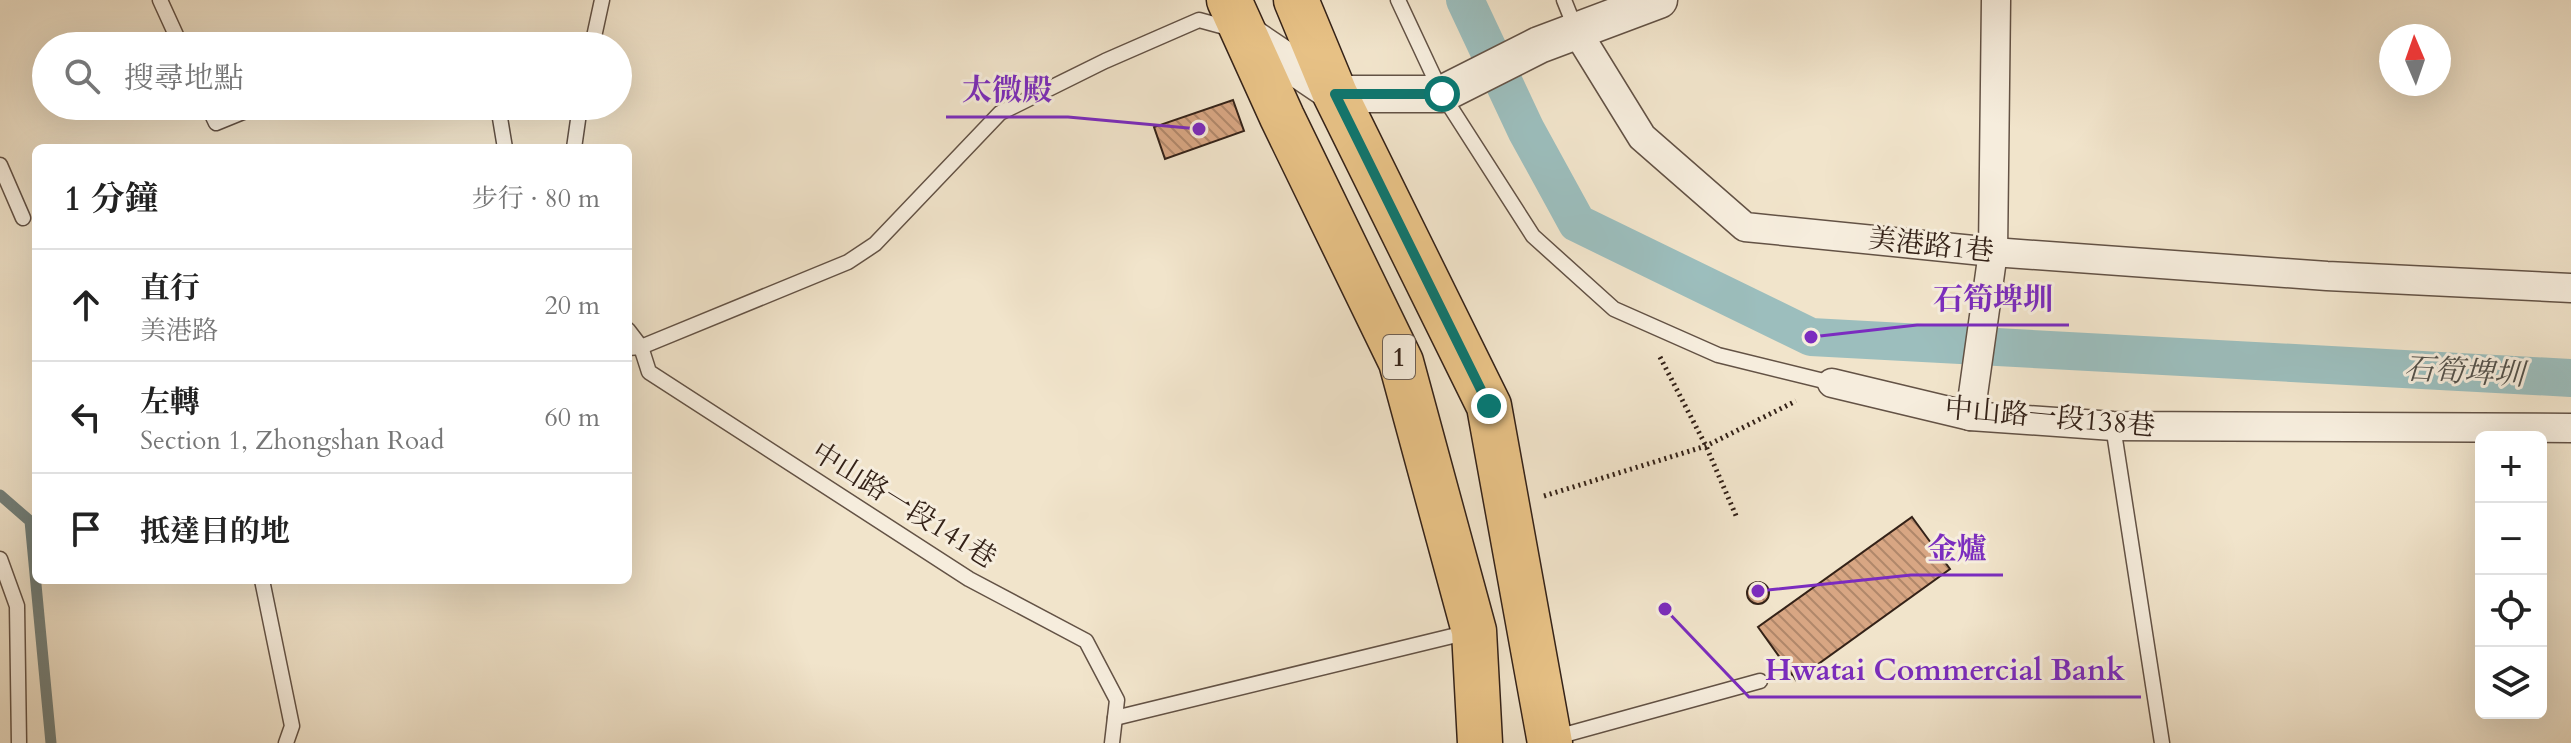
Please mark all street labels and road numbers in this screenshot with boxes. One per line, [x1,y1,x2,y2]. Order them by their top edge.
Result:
street label: 美港路1巷 [1866,220,1996,270]
road number: 1 [1383,335,1415,379]
street label: 中山路一段138巷 [1943,389,2157,445]
street label: 中山路一段141巷 [804,433,1004,577]

